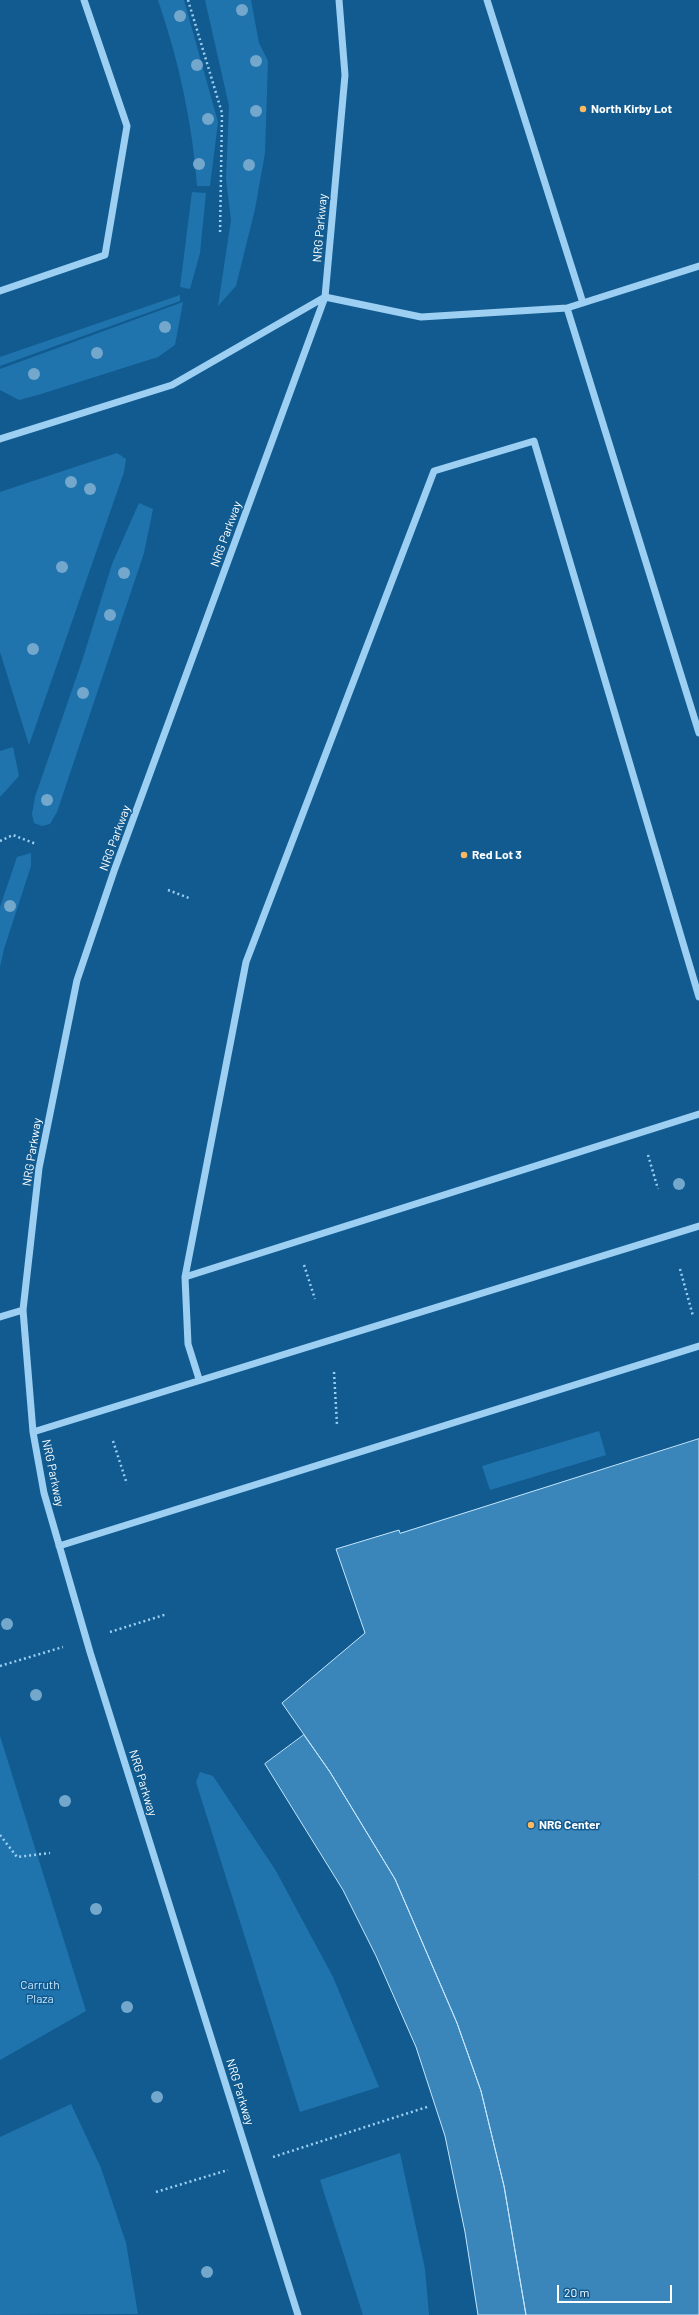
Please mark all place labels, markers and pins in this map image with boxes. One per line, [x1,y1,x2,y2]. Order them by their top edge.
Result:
place label: North Kirby Lot [591,102,672,116]
marker: North Kirby Lot [578,104,588,114]
place label: Red Lot 3 [472,848,522,862]
marker: Red Lot 3 [459,850,469,860]
place label: NRG Center [539,1818,600,1832]
marker: NRG Center [526,1820,536,1830]

